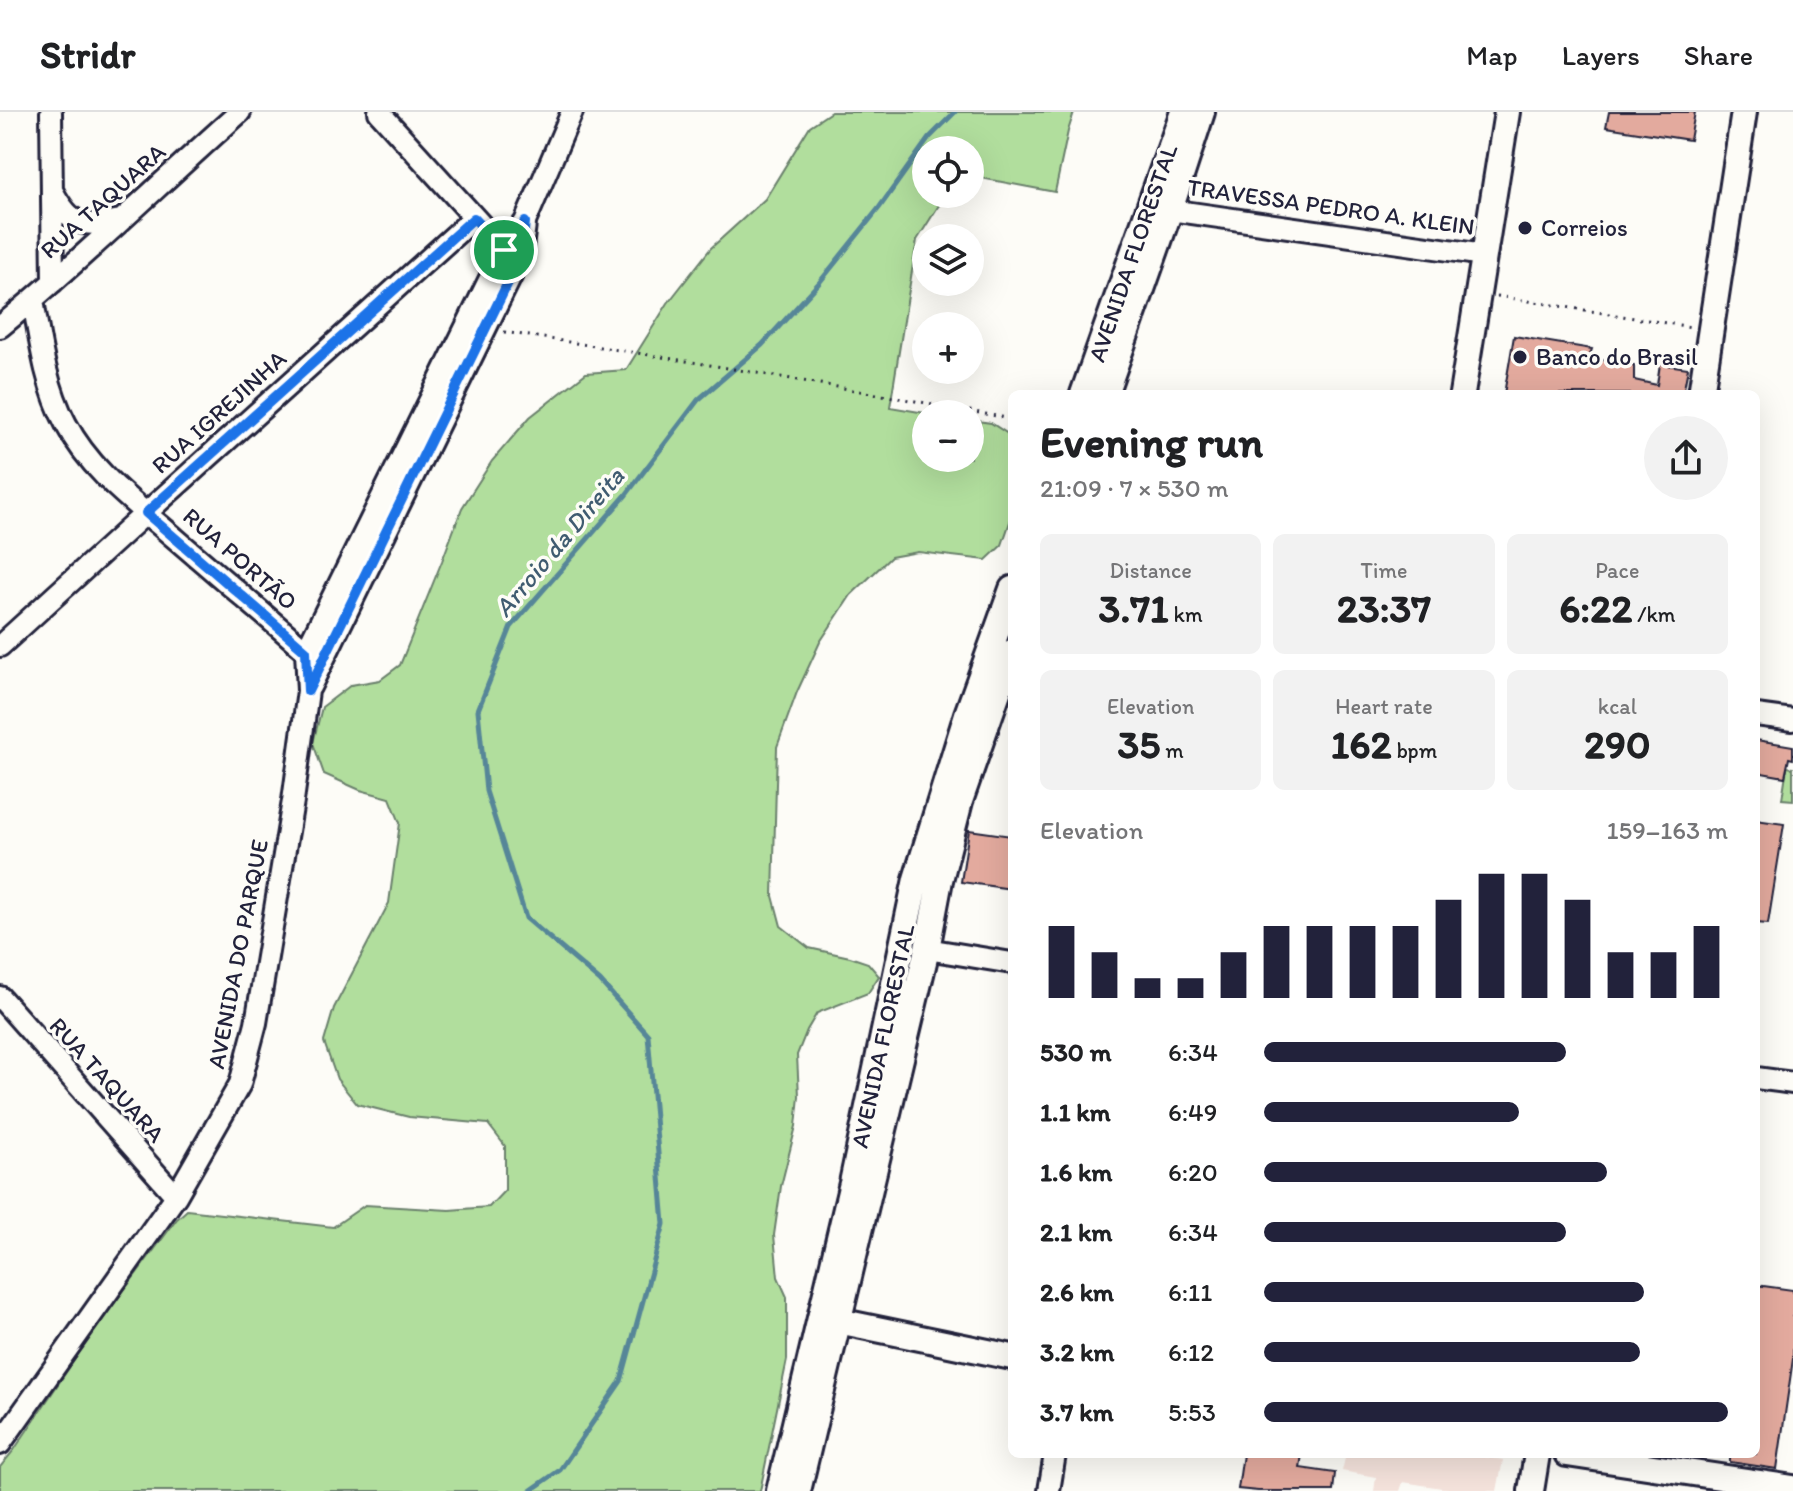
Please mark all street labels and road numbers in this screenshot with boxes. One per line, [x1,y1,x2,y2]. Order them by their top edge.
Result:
street label: RUA TAQUARA [34,137,171,264]
street label: AVENIDA FLORESTAL [1082,140,1183,365]
street label: TRAVESSA PEDRO A. KLEIN [1186,172,1476,241]
street label: RUA IGREJINHA [145,344,292,480]
street label: RUA PORTÃO [177,501,303,616]
street label: AVENIDA DO PARQUE [201,837,274,1071]
street label: AVENIDA FLORESTAL [845,921,920,1150]
street label: RUA TAQUARA [44,1011,171,1148]

